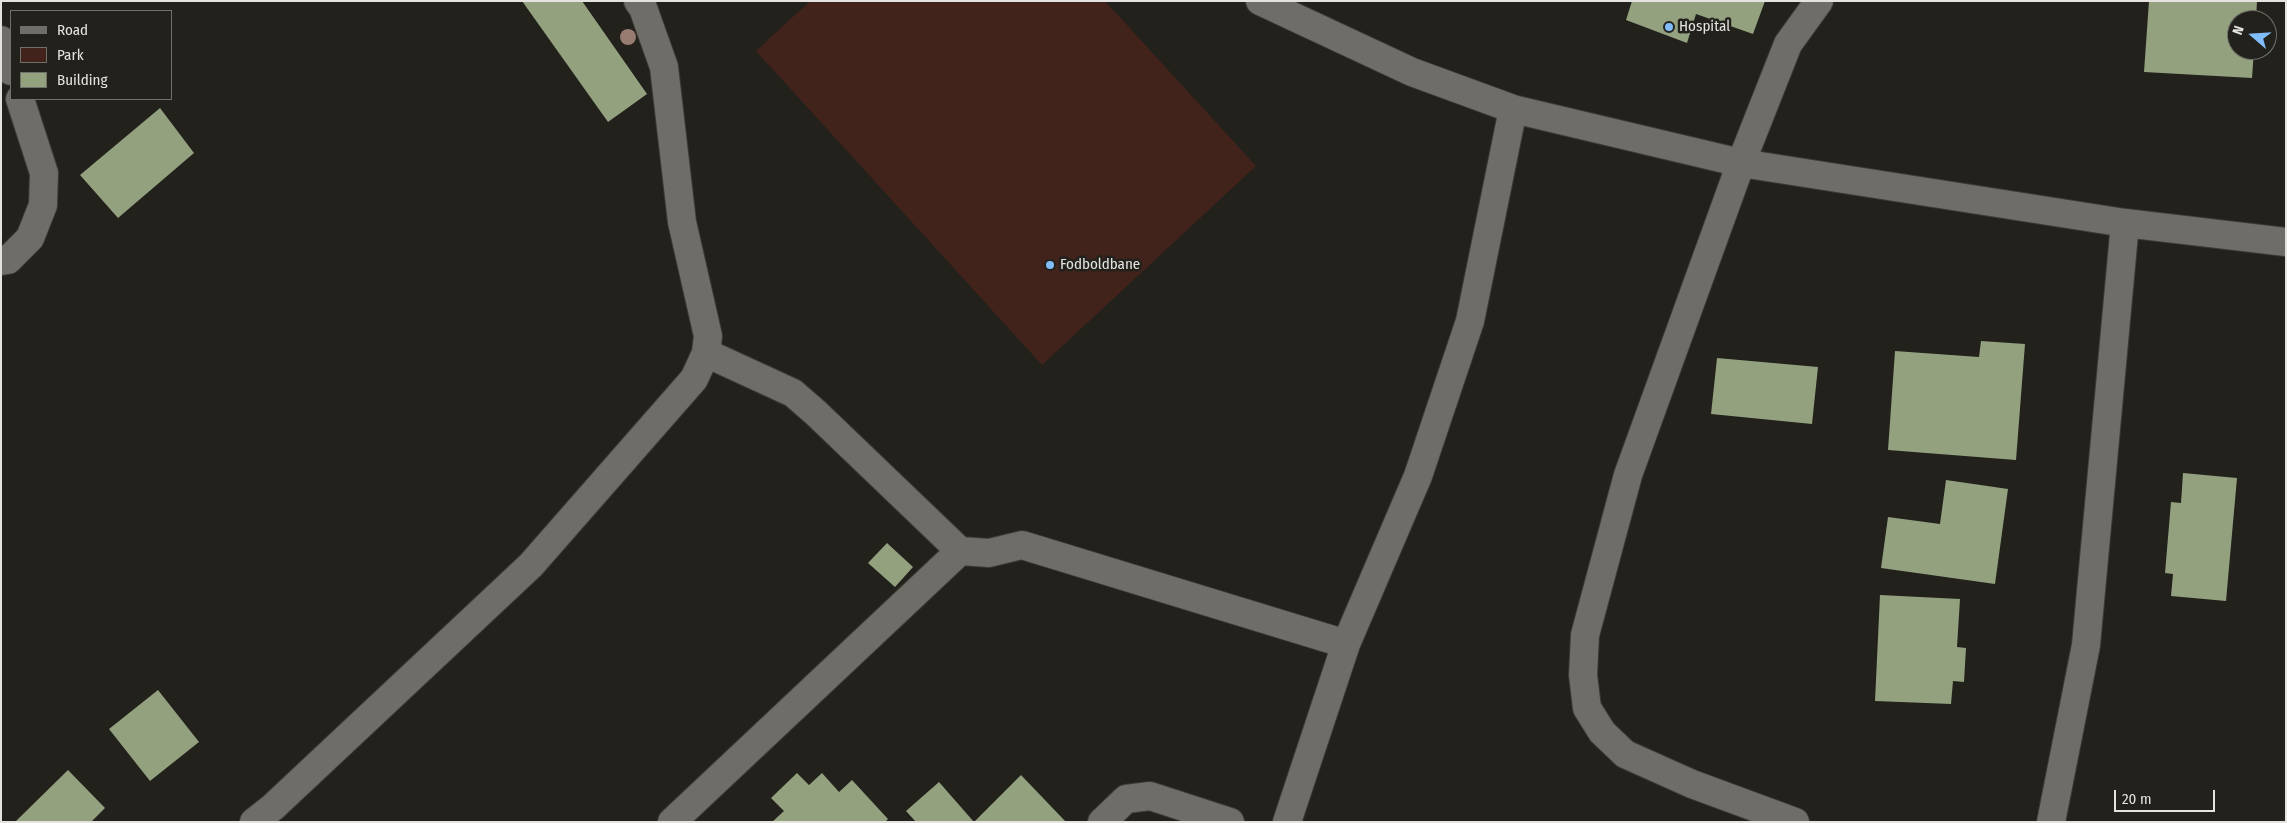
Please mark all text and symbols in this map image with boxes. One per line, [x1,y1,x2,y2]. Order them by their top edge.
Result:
legend [10,10,172,100]
north arrow [2227,10,2277,60]
place label: Hospital [1679,18,1730,36]
text: Road [57,21,88,39]
marker: Hospital [1663,21,1675,33]
text: N [2229,24,2248,37]
text: Park [57,46,84,64]
text: Building [57,71,108,89]
place label: Fodboldbane [1060,256,1140,274]
marker: Fodboldbane [1044,259,1056,271]
scale bar [2117,780,2218,812]
text: 20 m [2122,790,2152,808]

